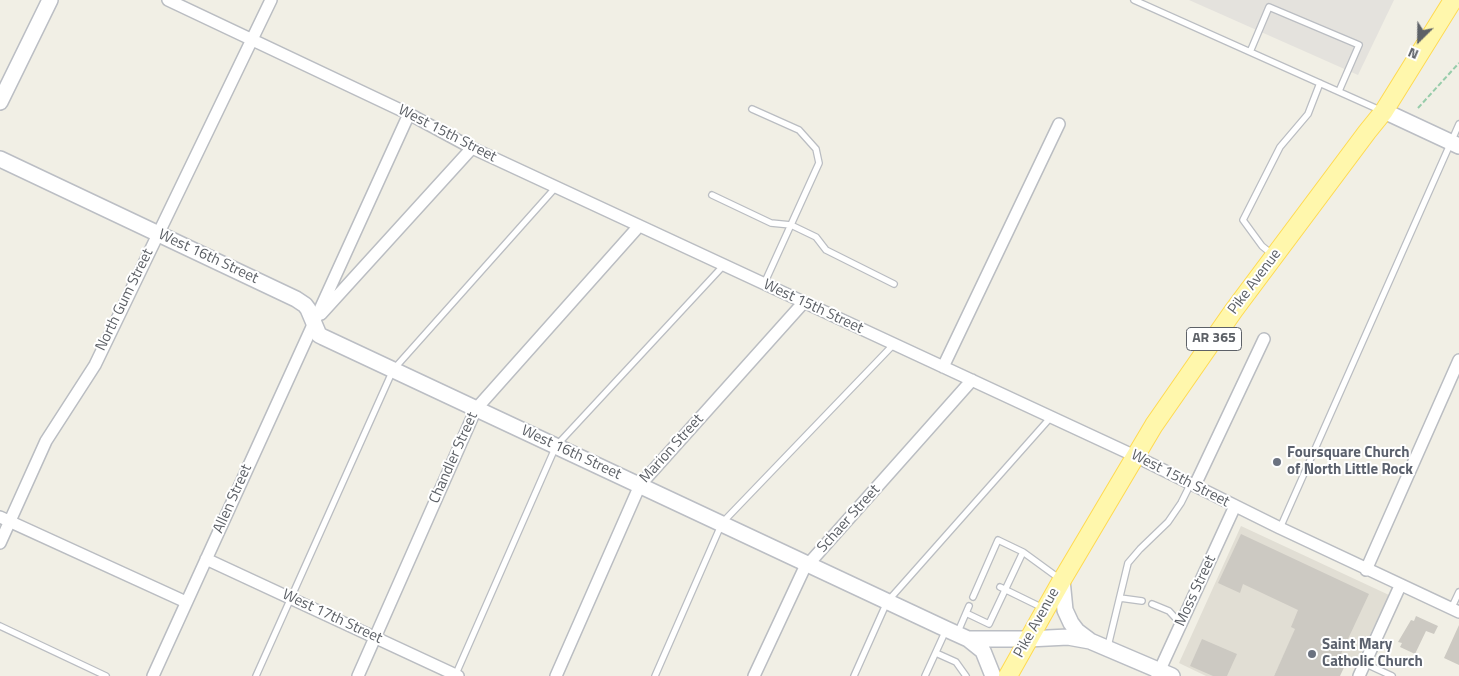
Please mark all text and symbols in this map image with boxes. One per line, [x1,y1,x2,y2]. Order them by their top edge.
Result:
north arrow [1394,15,1444,65]
text: N [1404,43,1422,66]
street label: West 15th Street [395,101,499,167]
street label: West 16th Street [155,226,261,288]
street label: North Gum Street [92,246,158,354]
street label: Pike Avenue [1225,246,1285,318]
street label: West 15th Street [760,276,866,338]
road number: AR 365 [1186,328,1242,350]
street label: Chandler Street [426,410,482,506]
street label: Marion Street [636,411,708,487]
street label: West 16th Street [518,422,624,484]
place label: Foursquare Church of North Little Rock [1287,444,1413,479]
street label: West 15th Street [1128,446,1232,512]
marker: Foursquare Church of North Little Rock [1271,456,1283,468]
street label: Allen Street [210,462,256,536]
street label: Schaer Street [814,481,884,557]
street label: Moss Street [1172,553,1220,629]
street label: Pike Avenue [1010,585,1064,661]
street label: West 17th Street [279,586,385,648]
place label: Saint Mary Catholic Church [1322,636,1423,671]
marker: Saint Mary Catholic Church [1306,648,1318,660]

